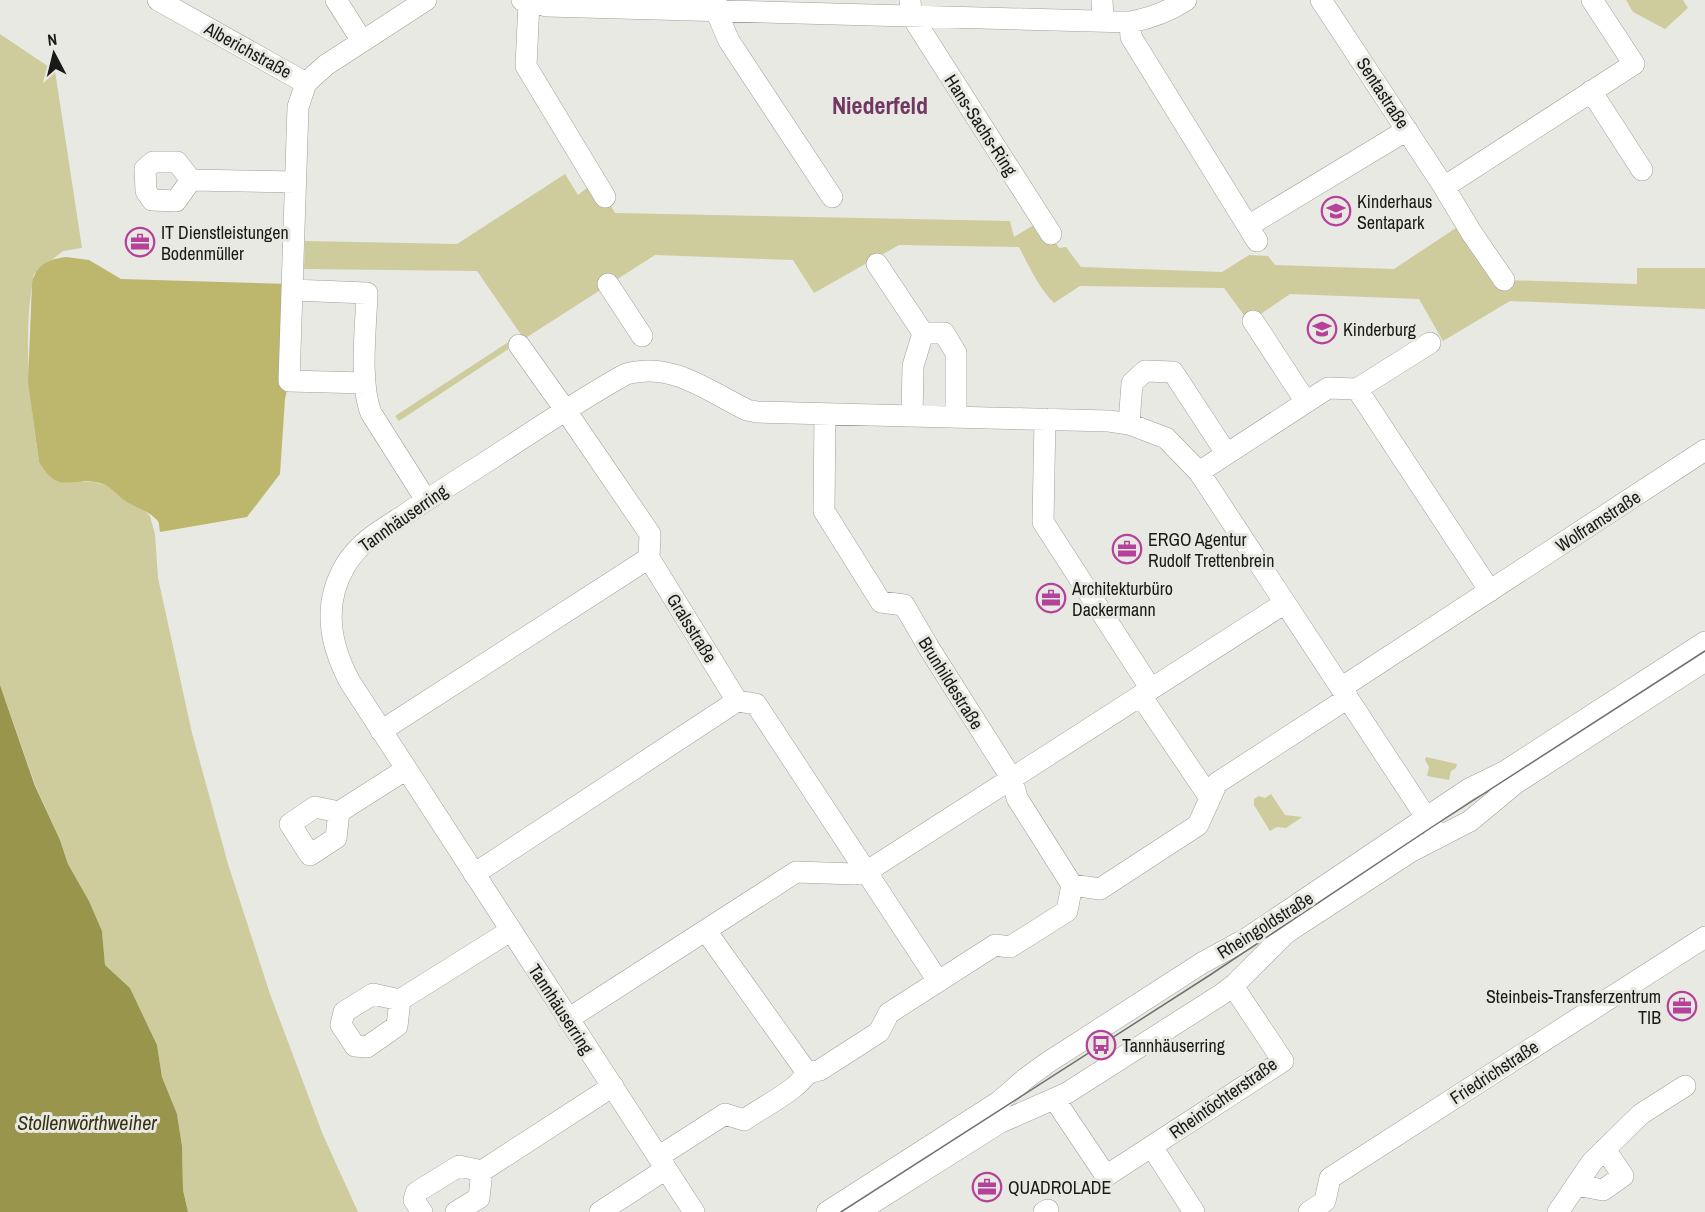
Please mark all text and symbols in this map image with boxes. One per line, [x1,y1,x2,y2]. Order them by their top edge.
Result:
street label: Alberichstraße [199,15,296,84]
north arrow [24,24,84,84]
text: N [46,28,58,51]
street label: Sentastraße [1351,52,1415,134]
street label: Hans-Sachs-Ring [939,69,1024,181]
district label: Niederfeld [832,89,928,121]
place label: Kinderhaus Sentapark [1357,189,1433,235]
school or university icon: Kinderhaus Sentapark [1320,195,1352,227]
place label: IT Dienstleistungen Bodenmüller [161,220,289,266]
office icon: IT Dienstleistungen Bodenmüller [124,226,156,258]
school or university icon: Kinderburg [1306,313,1338,345]
place label: Kinderburg [1343,317,1417,342]
street label: Tannhäuserring [354,478,453,558]
street label: Wolframstraße [1551,484,1645,558]
place label: ERGO Agentur Rudolf Trettenbrein [1148,527,1274,573]
office icon: ERGO Agentur Rudolf Trettenbrein [1111,533,1143,565]
place label: Architekturbüro Dackermann [1071,576,1173,622]
office icon: Architekturbüro Dackermann [1035,582,1067,614]
street label: Gralsstraße [661,589,723,667]
street label: Brunhildestraße [913,632,989,734]
street label: Rheingoldstraße [1212,885,1318,965]
street label: Tannhäuserring [523,959,600,1060]
place label: Steinbeis-Transferzentrum TIB [1486,984,1661,1030]
office icon: Steinbeis-Transferzentrum TIB [1666,990,1698,1022]
bus stop icon: Tannhäuserring [1085,1029,1117,1061]
place label: Tannhäuserring [1122,1033,1226,1058]
street label: Friedrichstraße [1445,1034,1543,1110]
street label: Rheintöchterstraße [1164,1052,1282,1144]
water label: Stollenwörthweiher [17,1109,157,1136]
office icon: QUADROLADE [971,1171,1003,1203]
place label: QUADROLADE [1008,1175,1111,1200]

